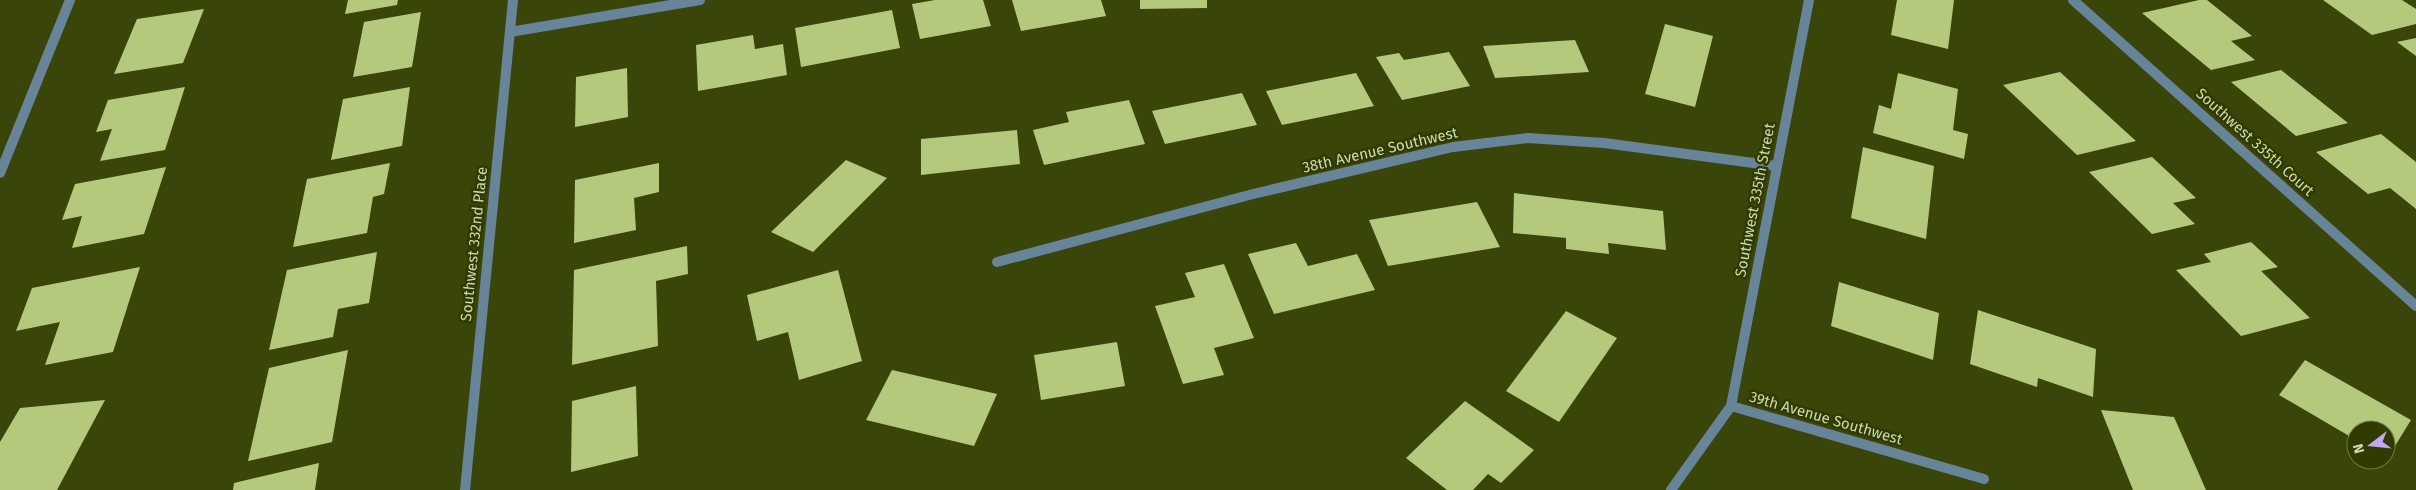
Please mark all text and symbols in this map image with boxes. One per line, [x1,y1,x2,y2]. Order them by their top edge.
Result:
street label: Southwest 335th Court [2192,84,2318,200]
street label: Southwest 335th Street [1731,121,1779,279]
street label: 38th Avenue Southwest [1301,123,1460,177]
street label: Southwest 332nd Place [457,166,491,322]
street label: 39th Avenue Southwest [1747,388,1905,449]
north arrow [2346,420,2396,470]
text: N [2350,442,2368,455]

